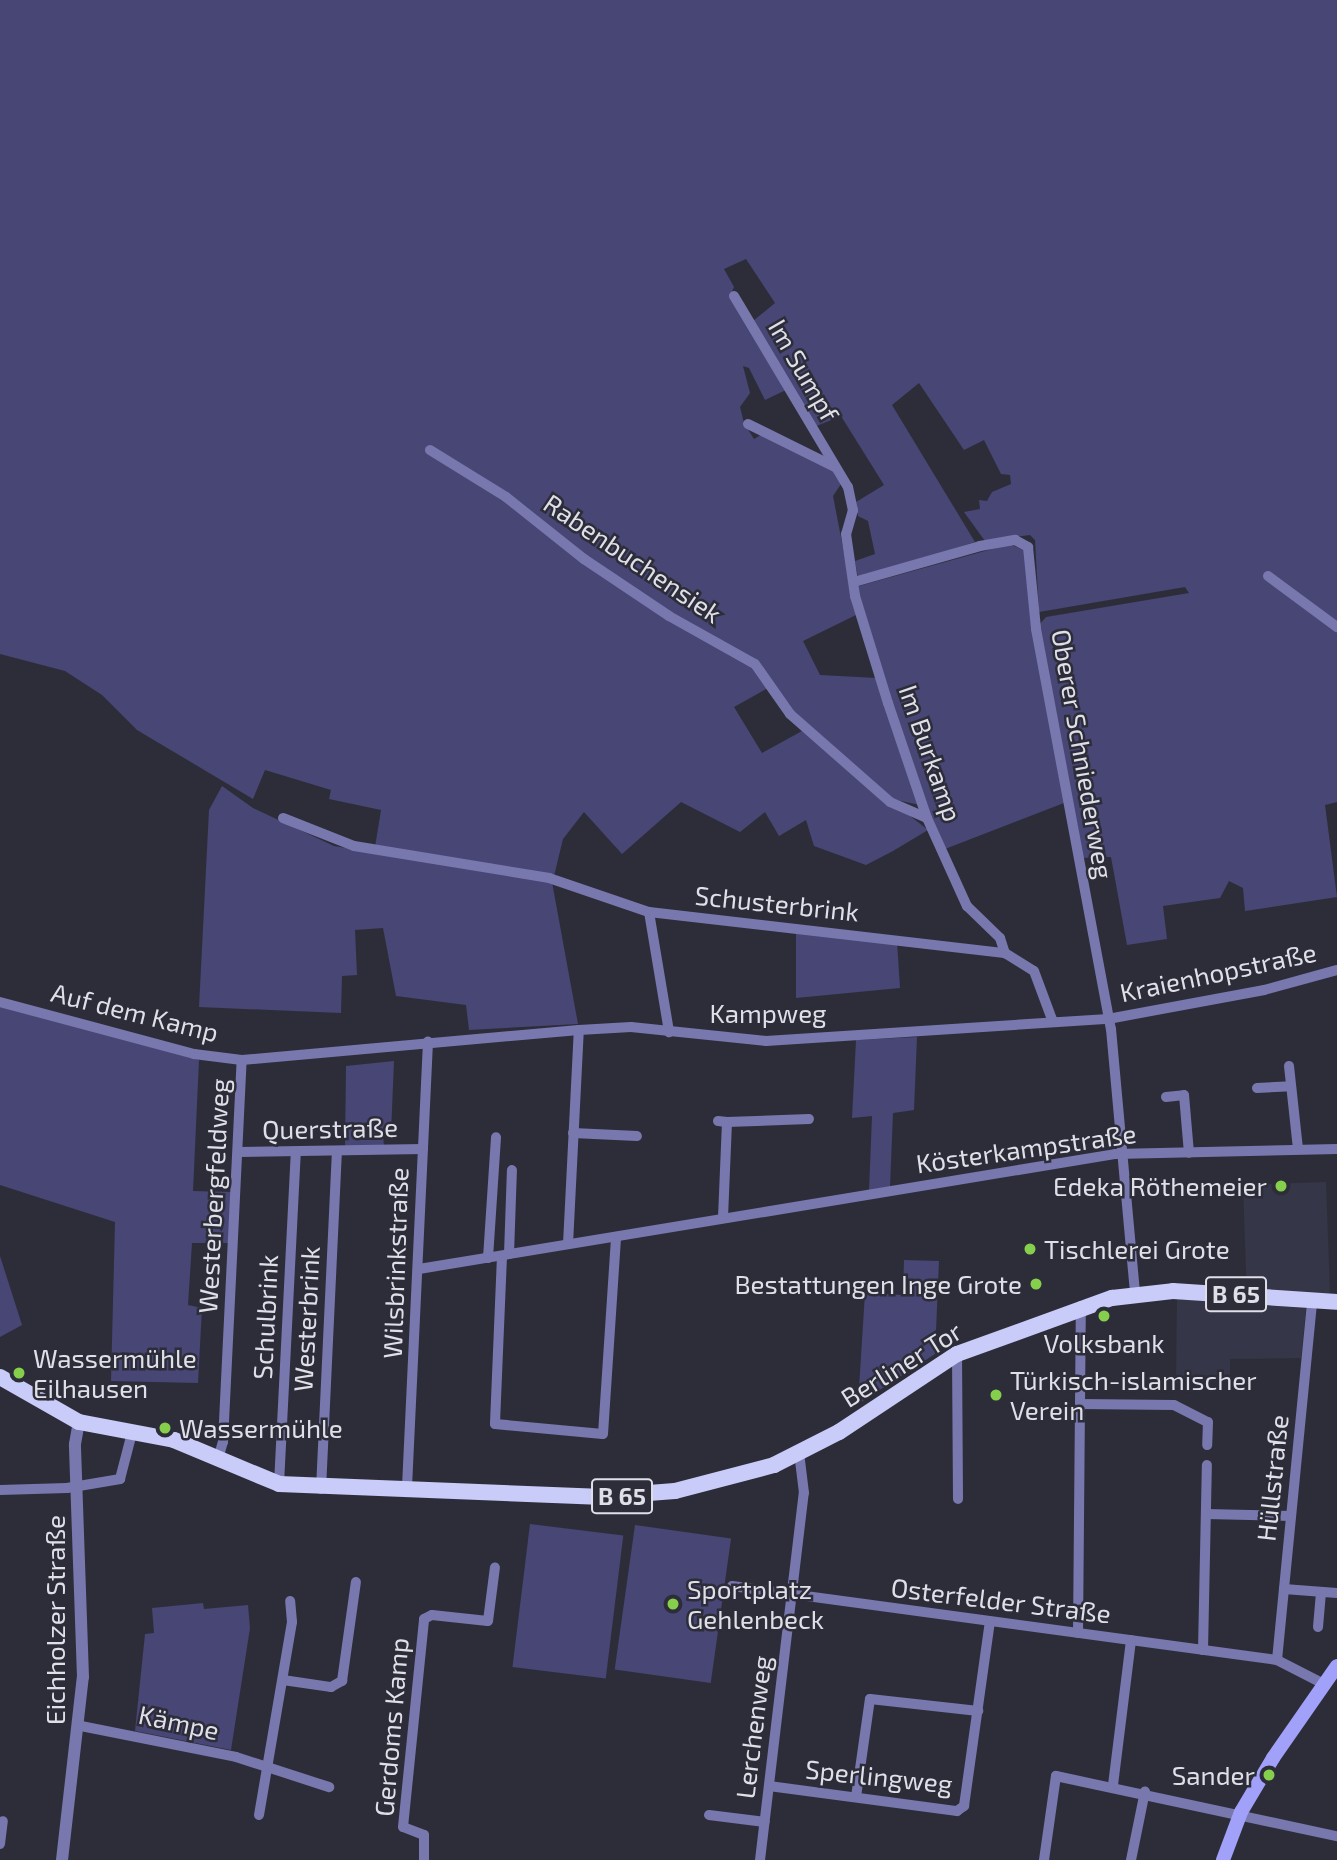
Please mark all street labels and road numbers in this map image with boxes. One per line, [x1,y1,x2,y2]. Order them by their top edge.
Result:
street label: Im Sumpf [762,313,846,427]
street label: Rabenbuchensiek [538,487,728,629]
street label: Oberer Schniederweg [1046,626,1120,882]
street label: Im Burkamp [893,681,969,825]
street label: Schusterbrink [693,879,861,927]
street label: Kraienhopstraße [1117,936,1319,1008]
street label: Auf dem Kamp [48,976,222,1048]
street label: Kampweg [709,997,827,1029]
street label: Westerbergfeldweg [191,1078,235,1314]
street label: Querstraße [262,1111,398,1145]
street label: Kösterkampstraße [914,1117,1138,1179]
street label: Wilsbrinkstraße [376,1167,414,1359]
street label: Westerbrink [287,1245,325,1393]
street label: Schulbrink [246,1254,284,1380]
road number: B 65 [1204,1274,1268,1314]
street label: Berliner Tor [834,1314,968,1414]
street label: Hüllstraße [1250,1413,1294,1543]
road number: B 65 [590,1476,654,1516]
street label: Eichholzer Straße [39,1515,71,1725]
street label: Osterfelder Straße [889,1571,1113,1629]
street label: Gerdoms Kamp [368,1636,414,1818]
street label: Lerchenweg [729,1654,777,1800]
street label: Kämpe [136,1698,222,1746]
street label: Sperlingweg [804,1753,954,1799]

